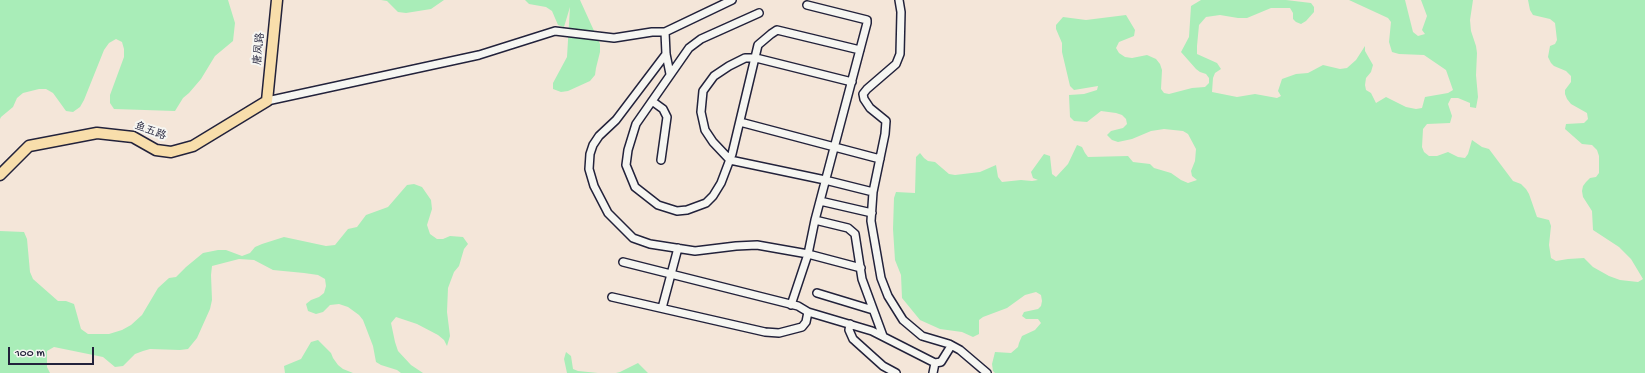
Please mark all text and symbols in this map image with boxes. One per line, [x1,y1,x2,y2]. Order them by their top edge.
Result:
street label: 唐凤路 [252,32,268,66]
street label: 鱼五路 [132,120,168,144]
scale bar [10,339,96,365]
text: 100 m [15,347,45,361]

